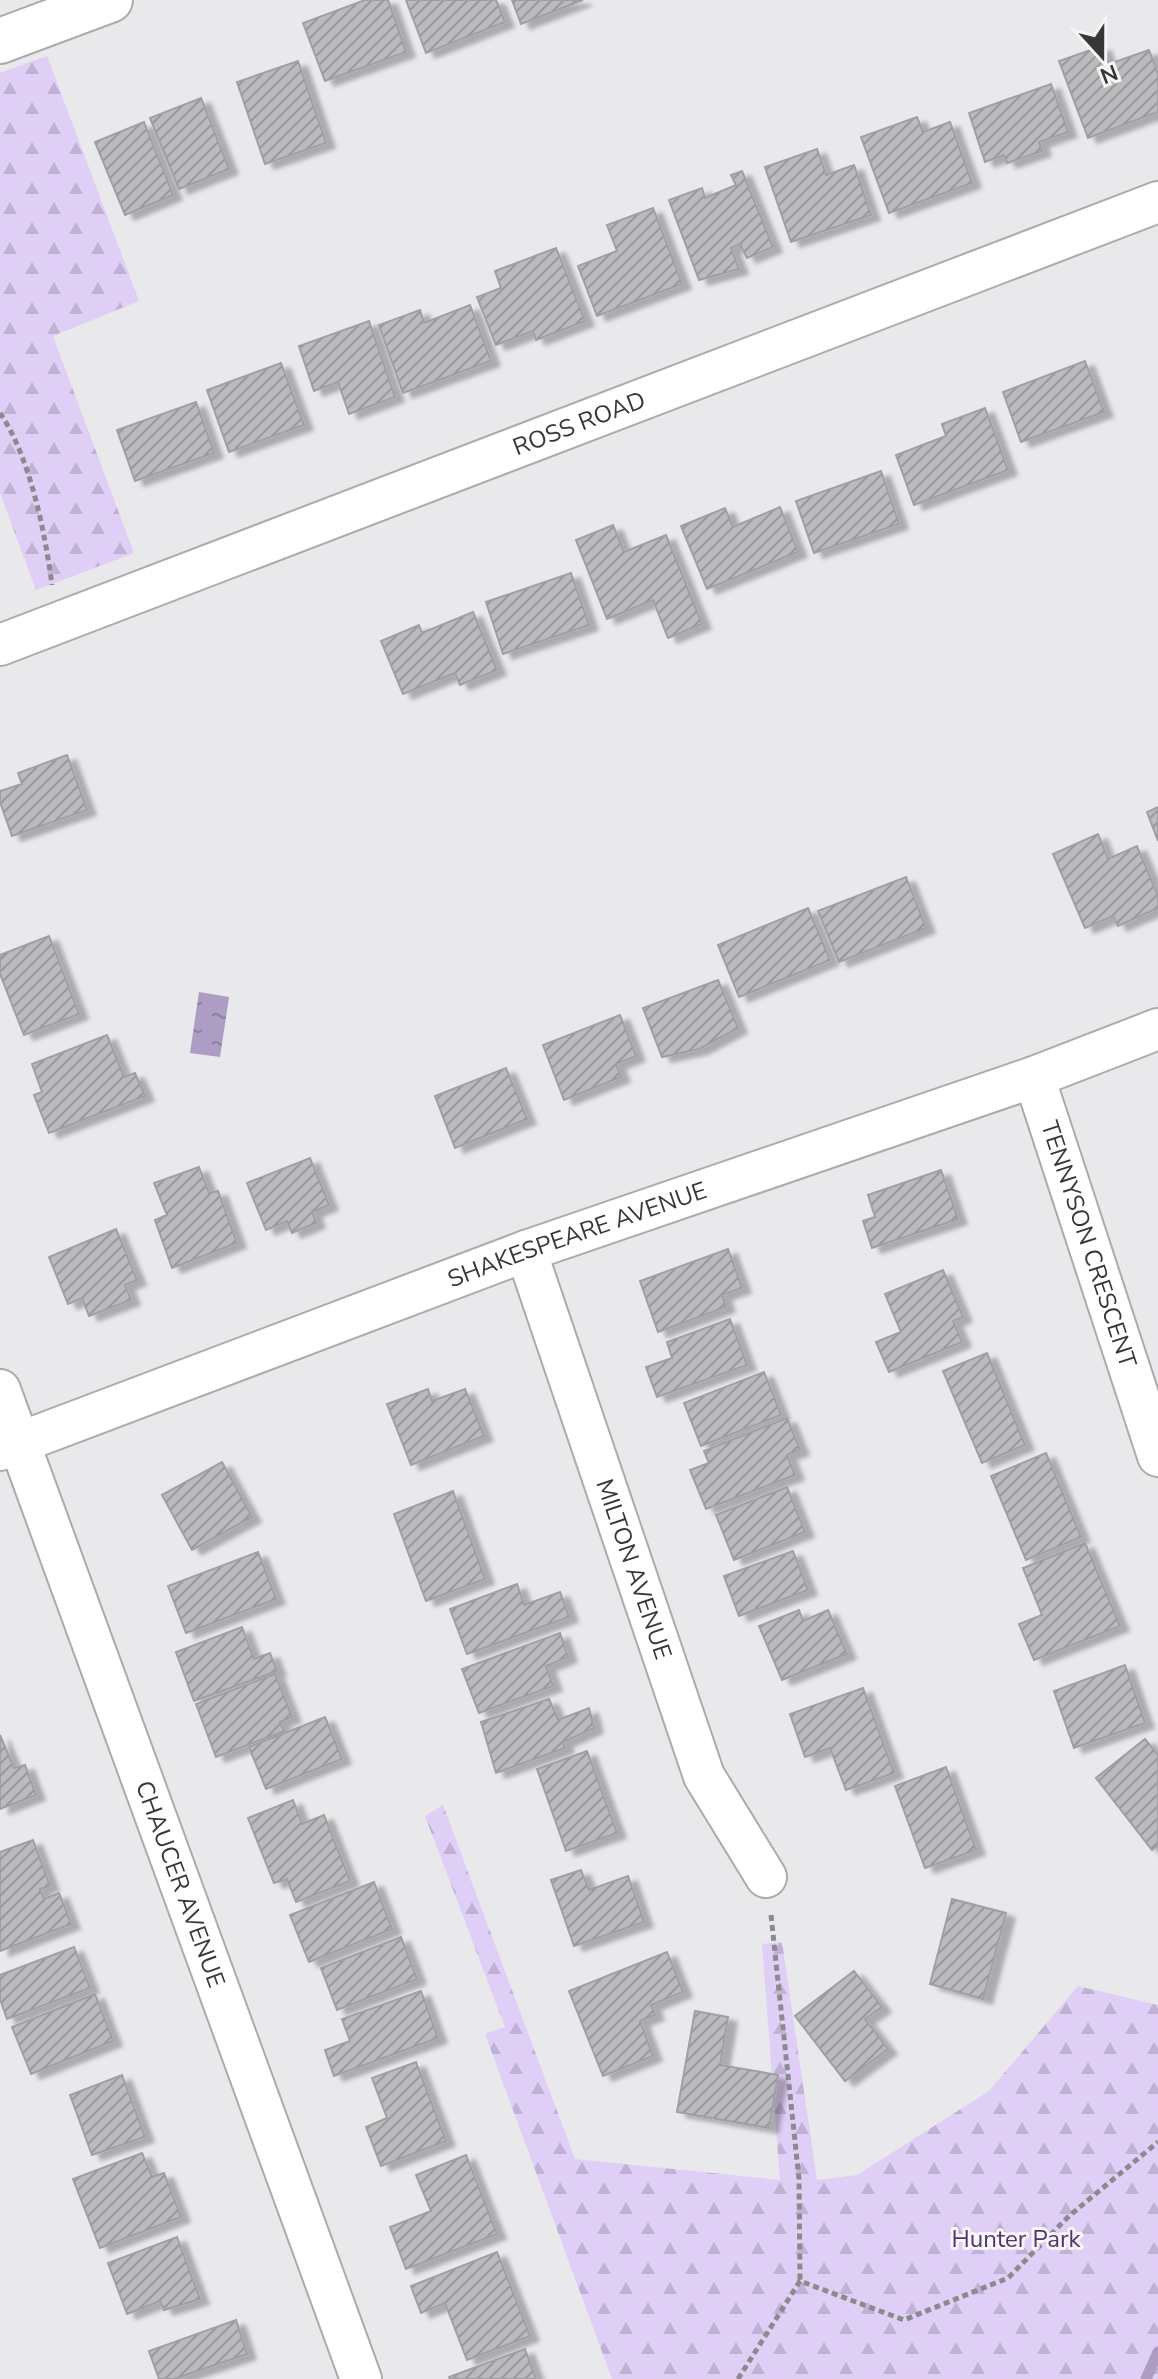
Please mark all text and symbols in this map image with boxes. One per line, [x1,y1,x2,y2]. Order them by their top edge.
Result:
north arrow [1062,16,1142,96]
text: N [1096,57,1122,91]
street label: ROSS ROAD [508,384,650,463]
street label: TENNYSON CRESCENT [1033,1117,1144,1372]
street label: SHAKESPEARE AVENUE [443,1174,711,1295]
street label: MILTON AVENUE [588,1475,679,1664]
street label: CHAUCER AVENUE [128,1776,233,1992]
park label: Hunter Park [951,2223,1082,2255]

